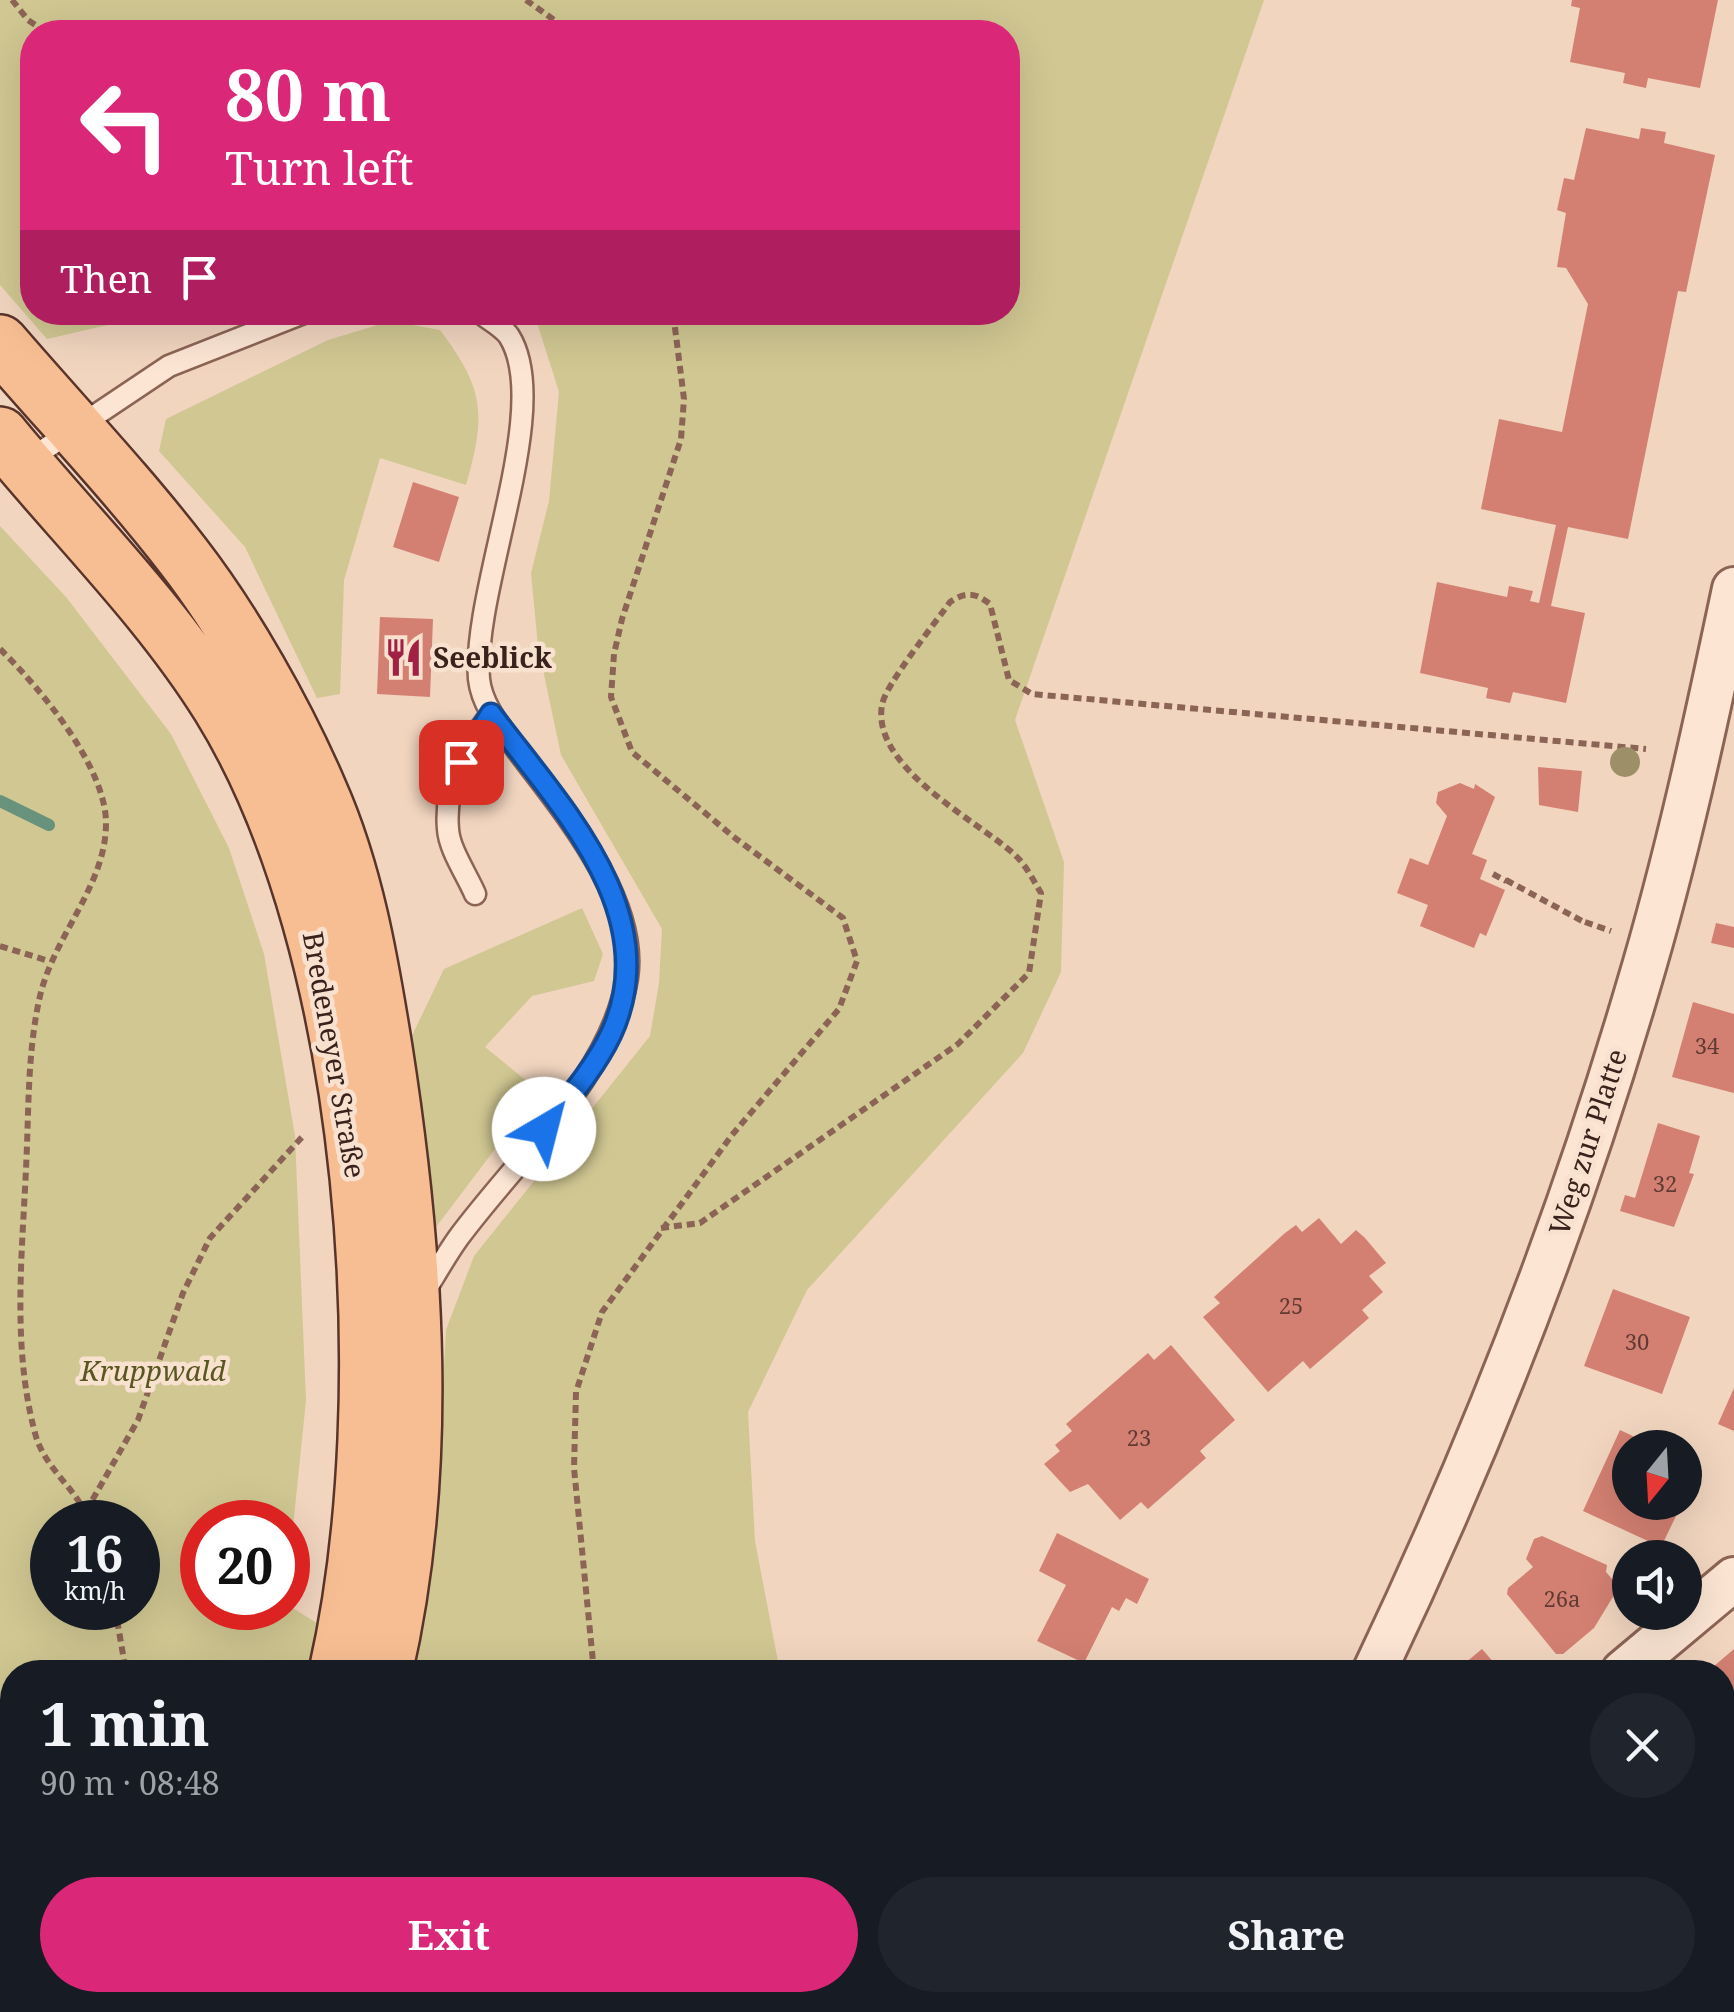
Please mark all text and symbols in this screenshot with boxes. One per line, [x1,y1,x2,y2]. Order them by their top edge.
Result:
text: 80 m [225,46,391,142]
icon: left [60,60,190,190]
text: Turn left [225,137,414,198]
icon: arrive [172,250,227,305]
text: Then [60,252,152,304]
restaurant icon: Seeblick [382,637,424,679]
place label: Seeblick [433,638,552,676]
pin [419,720,504,805]
icon: arrive [434,735,489,790]
street label: Bredeneyer Straße [295,929,375,1181]
house number: 34 [1695,1030,1719,1060]
street label: Weg zur Platte [1539,1044,1635,1240]
position arrow [492,1077,596,1181]
house number: 32 [1653,1168,1677,1198]
house number: 25 [1279,1290,1303,1320]
house number: 30 [1625,1326,1649,1356]
park label: Kruppwald [79,1351,227,1389]
house number: 23 [1127,1422,1151,1452]
north arrow [1612,1430,1702,1520]
map controls [1612,1430,1702,1630]
speed limit sign: 20 [180,1500,310,1630]
text: 16 [67,1519,123,1587]
button: sound [1612,1540,1702,1630]
text: km/h [64,1573,126,1607]
house number: 26a [1544,1583,1580,1613]
text: 1 min [40,1682,210,1764]
button: close [1590,1693,1695,1798]
text: 90 m · 08:48 [40,1761,220,1804]
button: Exit [40,1877,858,1992]
button: Share [878,1877,1695,1992]

